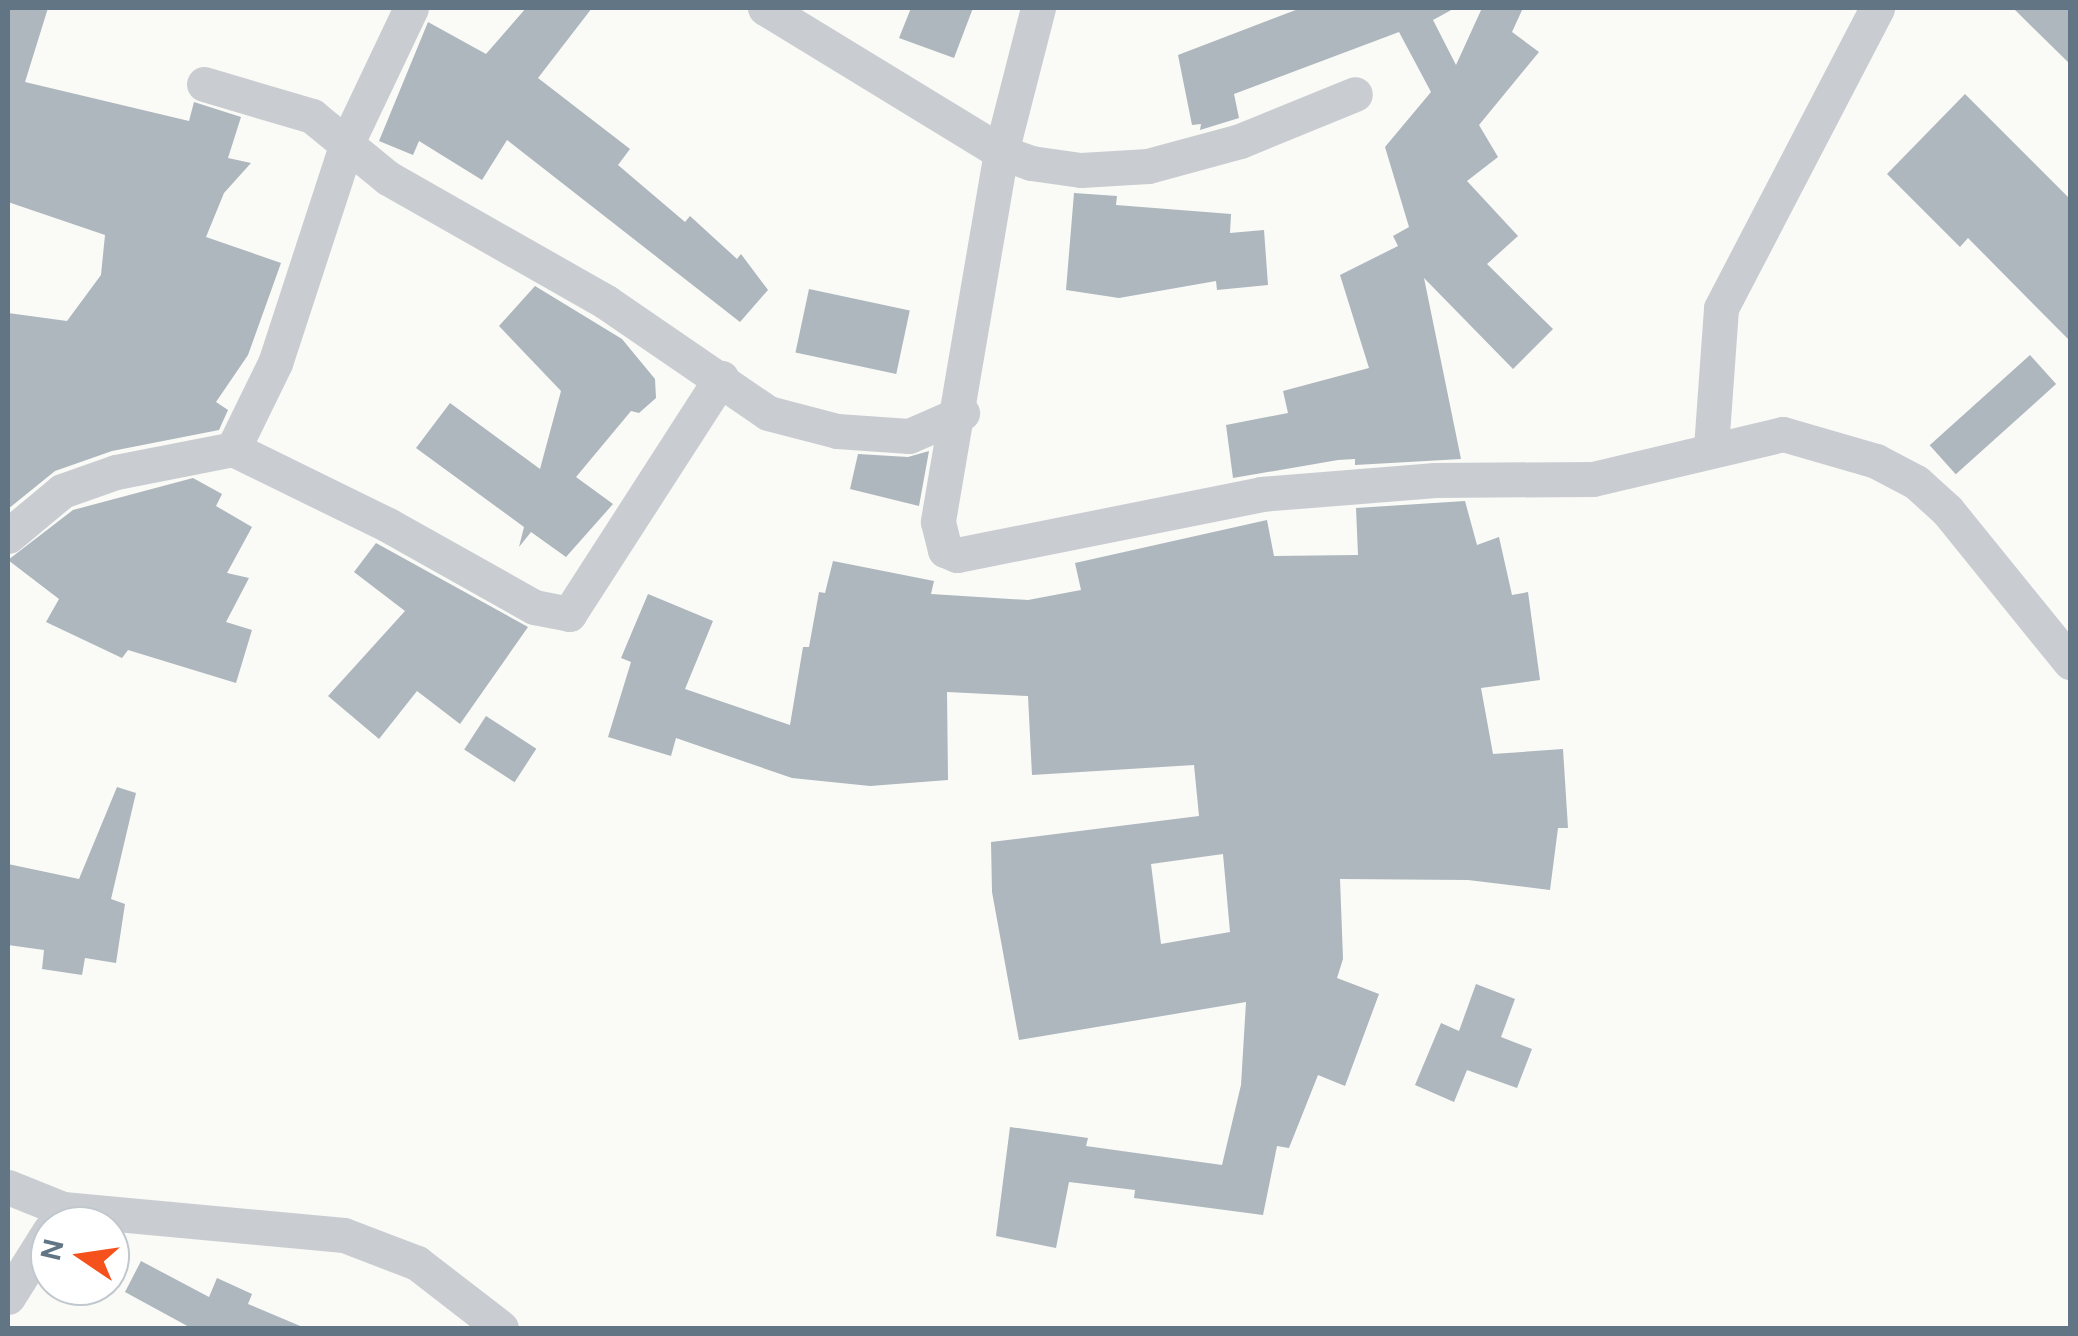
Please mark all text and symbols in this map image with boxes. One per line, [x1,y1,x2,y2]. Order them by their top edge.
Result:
north arrow [30,1206,130,1306]
text: N [32,1235,73,1264]

